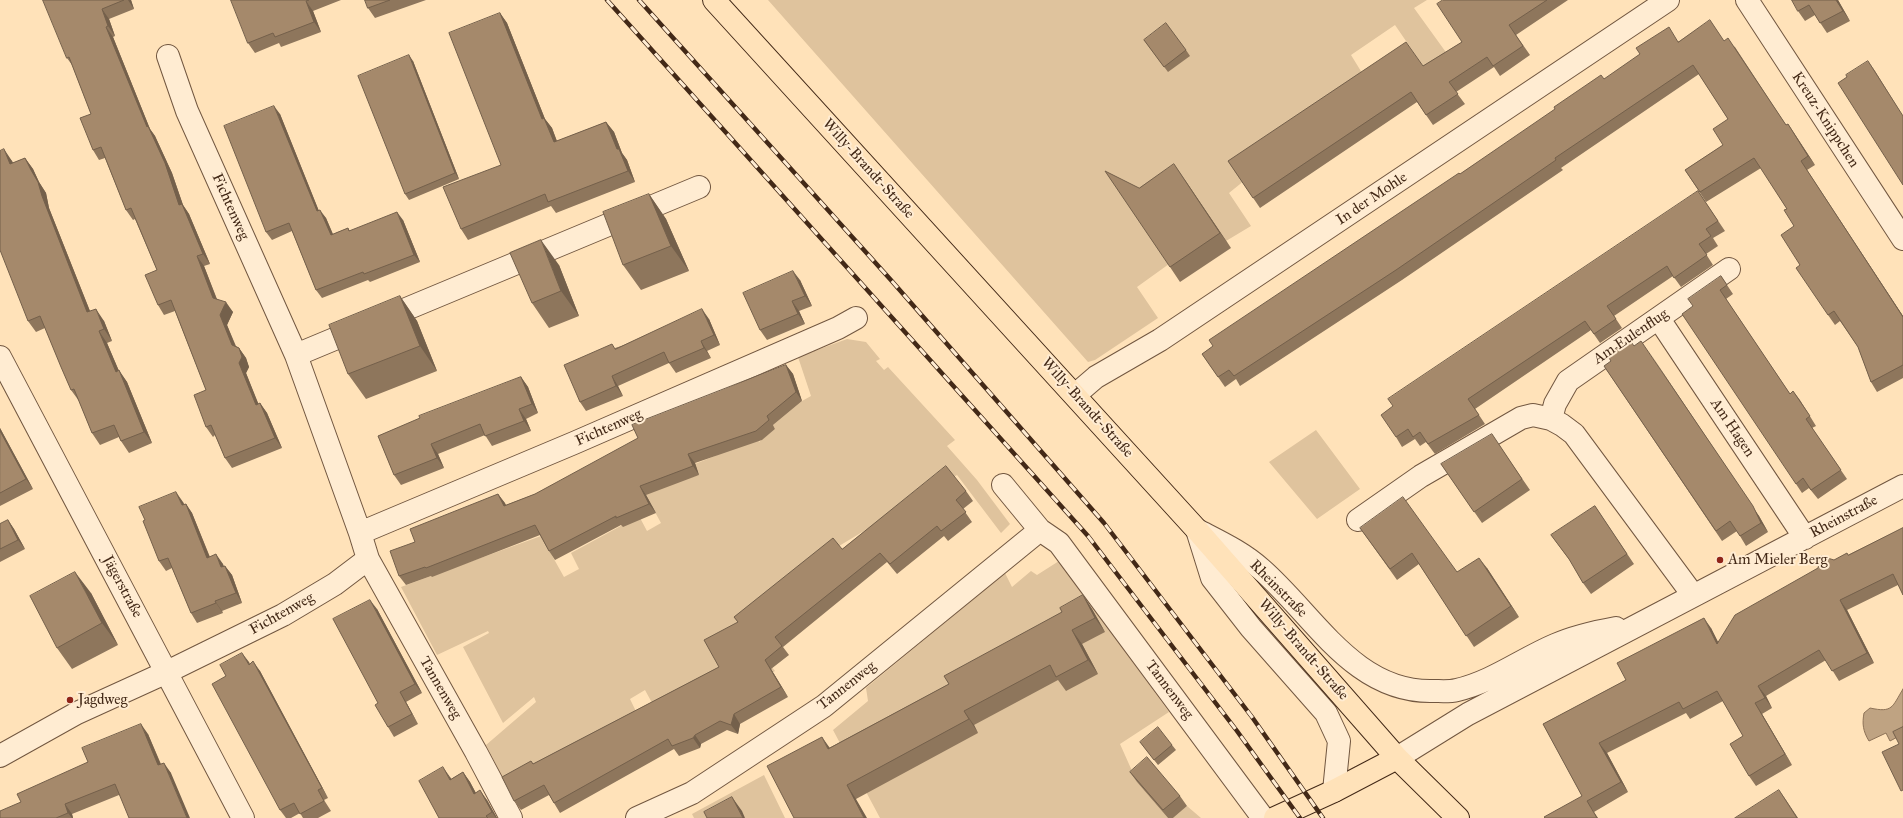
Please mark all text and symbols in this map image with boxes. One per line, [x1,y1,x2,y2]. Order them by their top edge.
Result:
street label: Kreuz-Knippchen [1787,69,1863,171]
street label: Willy-Brandt-Straße [818,115,918,223]
street label: In der Mohle [1333,169,1411,229]
street label: Fichtenweg [207,171,253,243]
street label: Am Eulenflug [1590,305,1672,369]
street label: Willy-Brandt-Straße [1037,354,1137,462]
street label: Am Hagen [1706,395,1758,461]
street label: Fichtenweg [573,405,645,451]
street label: Rheinstraße [1807,492,1881,542]
place label: Am Mieler Berg [1728,551,1828,569]
street label: Jägerstraße [98,553,146,621]
marker: Am Mieler Berg [1715,555,1725,565]
street label: Rheinstraße [1245,556,1311,622]
street label: Fichtenweg [247,589,317,639]
street label: Willy-Brandt-Straße [1254,596,1352,704]
street label: Tannenweg [415,654,465,722]
street label: Tannenweg [1141,657,1197,723]
street label: Tannenweg [814,658,880,714]
place label: Jagdweg [78,691,127,709]
marker: Jagdweg [65,695,75,705]

